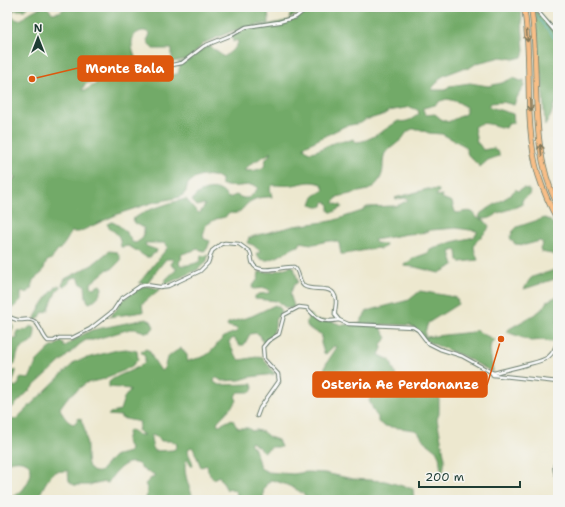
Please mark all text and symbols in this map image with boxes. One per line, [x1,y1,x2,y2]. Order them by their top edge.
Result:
north arrow [18,18,58,58]
text: N [34,21,43,36]
one-way arrow [523,29,530,42]
callout: Monte Bala [78,56,173,81]
text: Monte Bala [86,60,165,77]
one-way arrow [526,98,533,111]
one-way arrow [537,144,545,157]
callout: Osteria Ae Perdonanze [313,372,487,397]
text: Osteria Ae Perdonanze [321,376,479,393]
scale bar [419,463,520,489]
text: 200 m [425,469,464,485]

